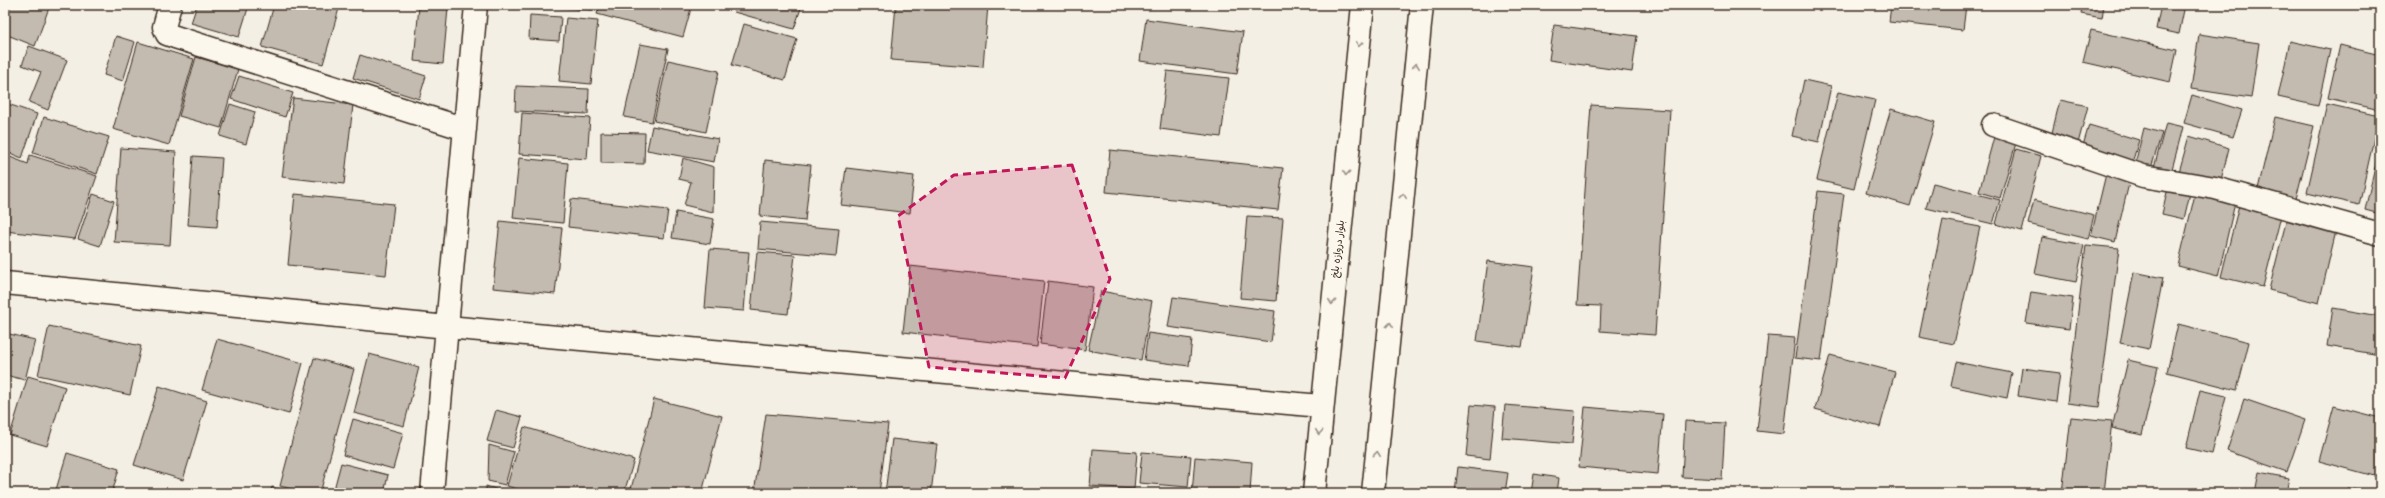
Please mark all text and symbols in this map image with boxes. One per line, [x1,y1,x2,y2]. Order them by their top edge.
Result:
one-way arrow [1355,41,1364,47]
one-way arrow [1411,63,1420,69]
one-way arrow [1341,170,1350,176]
one-way arrow [1398,192,1407,199]
street label: بلوار دروازه بلخ [1329,219,1348,279]
one-way arrow [1328,299,1337,305]
one-way arrow [1385,322,1394,328]
one-way arrow [1315,429,1324,435]
one-way arrow [1372,451,1381,457]

